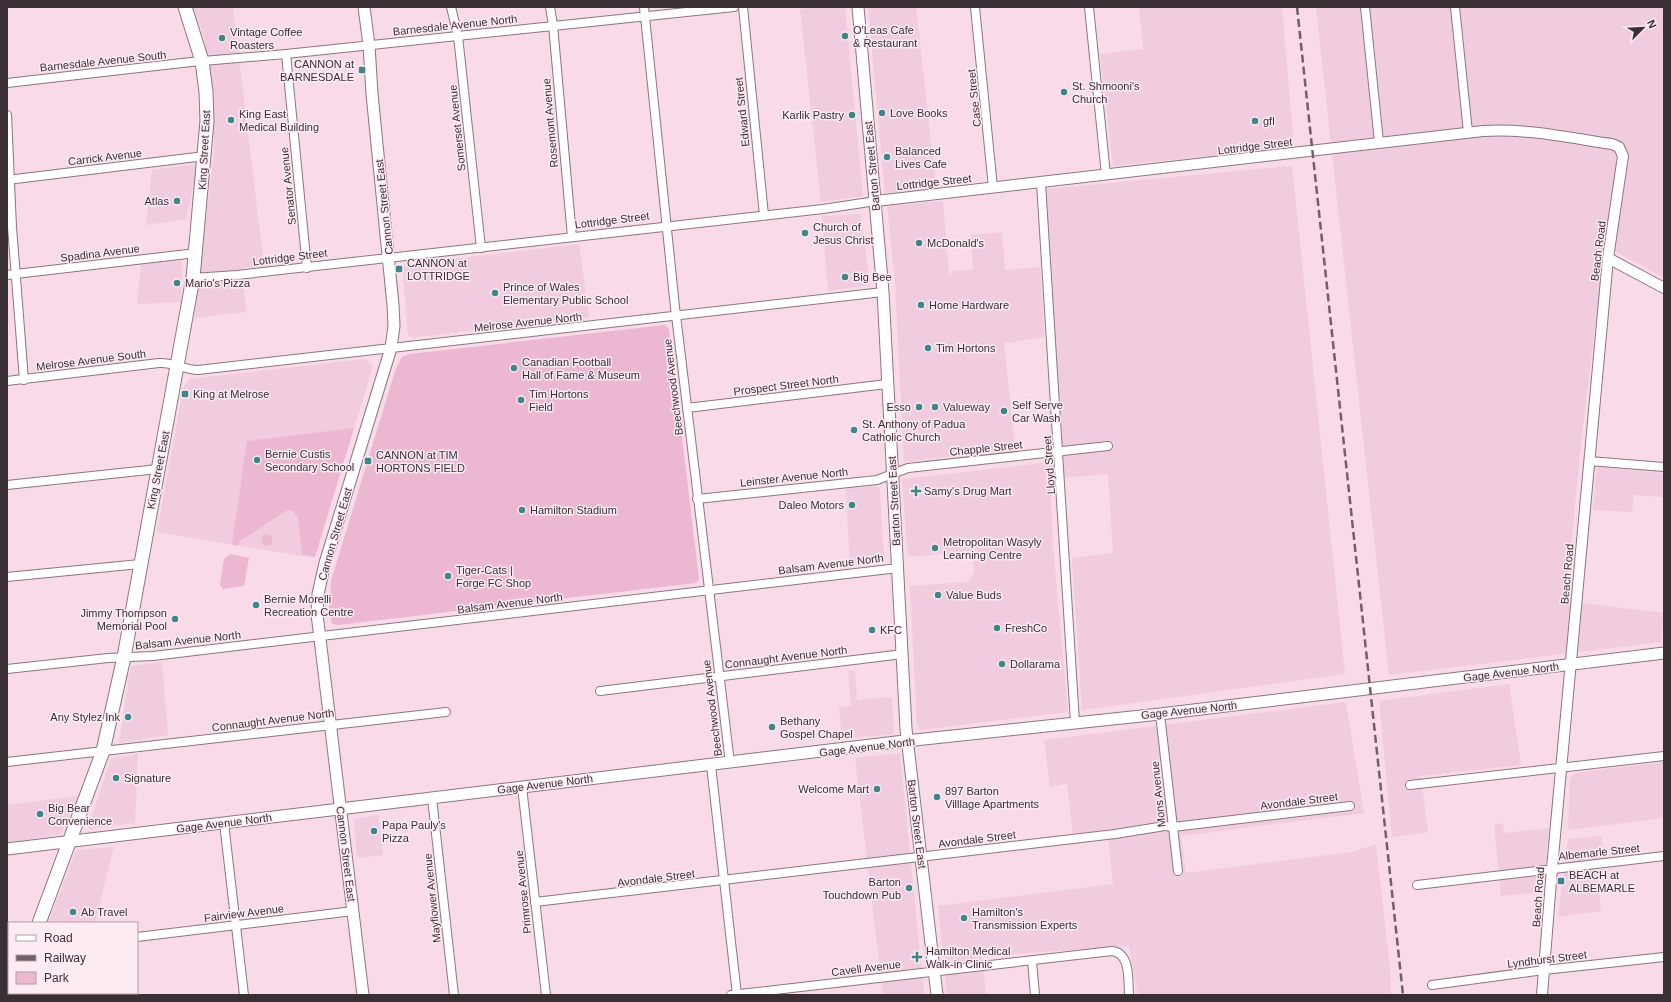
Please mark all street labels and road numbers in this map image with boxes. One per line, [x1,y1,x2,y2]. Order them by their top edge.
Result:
street label: Barnesdale Avenue North [392,12,518,38]
street label: Barnesdale Avenue South [39,48,167,74]
street label: Case Street [965,68,983,128]
street label: Edward Street [732,77,752,147]
street label: Rosemont Avenue [540,78,560,168]
street label: Somerset Avenue [447,84,467,172]
street label: King Street East [196,110,212,190]
street label: Barton Street East [862,121,882,211]
street label: Lottridge Street [1217,135,1293,157]
street label: Carrick Avenue [67,147,143,167]
street label: Senator Avenue [278,147,298,225]
street label: Cannon Street East [373,159,395,255]
street label: Lottridge Street [896,172,972,192]
street label: Lottridge Street [574,209,650,231]
street label: Beach Road [1588,220,1608,282]
street label: Spadina Avenue [60,242,140,264]
street label: Lottridge Street [252,246,328,268]
street label: Melrose Avenue North [473,310,583,334]
street label: Beechwood Avenue [661,338,685,436]
street label: Melrose Avenue South [35,347,147,373]
street label: Prospect Street North [733,373,839,397]
street label: King Street East [145,430,171,510]
street label: Lloyd Street [1041,435,1057,495]
street label: Chapple Street [949,438,1023,458]
street label: Barton Street East [886,456,902,546]
street label: Leinster Avenue North [739,465,849,489]
street label: Cannon Street East [316,486,354,582]
street label: Beach Road [1558,543,1576,605]
street label: Balsam Avenue North [778,552,884,576]
street label: Balsam Avenue North [457,591,563,615]
street label: Balsam Avenue North [135,628,241,652]
street label: Connaught Avenue North [724,644,848,670]
street label: Beechwood Avenue [700,659,724,757]
street label: Gage Avenue North [1462,660,1560,684]
street label: Gage Avenue North [1140,699,1238,721]
street label: Connaught Avenue North [211,707,335,733]
street label: Gage Avenue North [818,735,916,759]
street label: Mons Avenue [1149,760,1167,828]
street label: Gage Avenue North [496,772,594,796]
street label: Barton Street East [906,779,928,869]
street label: Avondale Street [1260,790,1338,812]
street label: Cannon Street East [334,806,358,902]
street label: Gage Avenue North [175,811,273,835]
street label: Avondale Street [938,828,1016,850]
street label: Albemarle Street [1558,842,1640,862]
street label: Primrose Avenue [513,850,533,934]
street label: Mayflower Avenue [421,853,443,943]
street label: Beach Road [1530,866,1546,928]
street label: Avondale Street [617,867,695,889]
street label: Fairview Avenue [203,902,285,924]
street label: Lyndhurst Street [1506,948,1588,970]
street label: Cavell Avenue [830,958,902,978]

